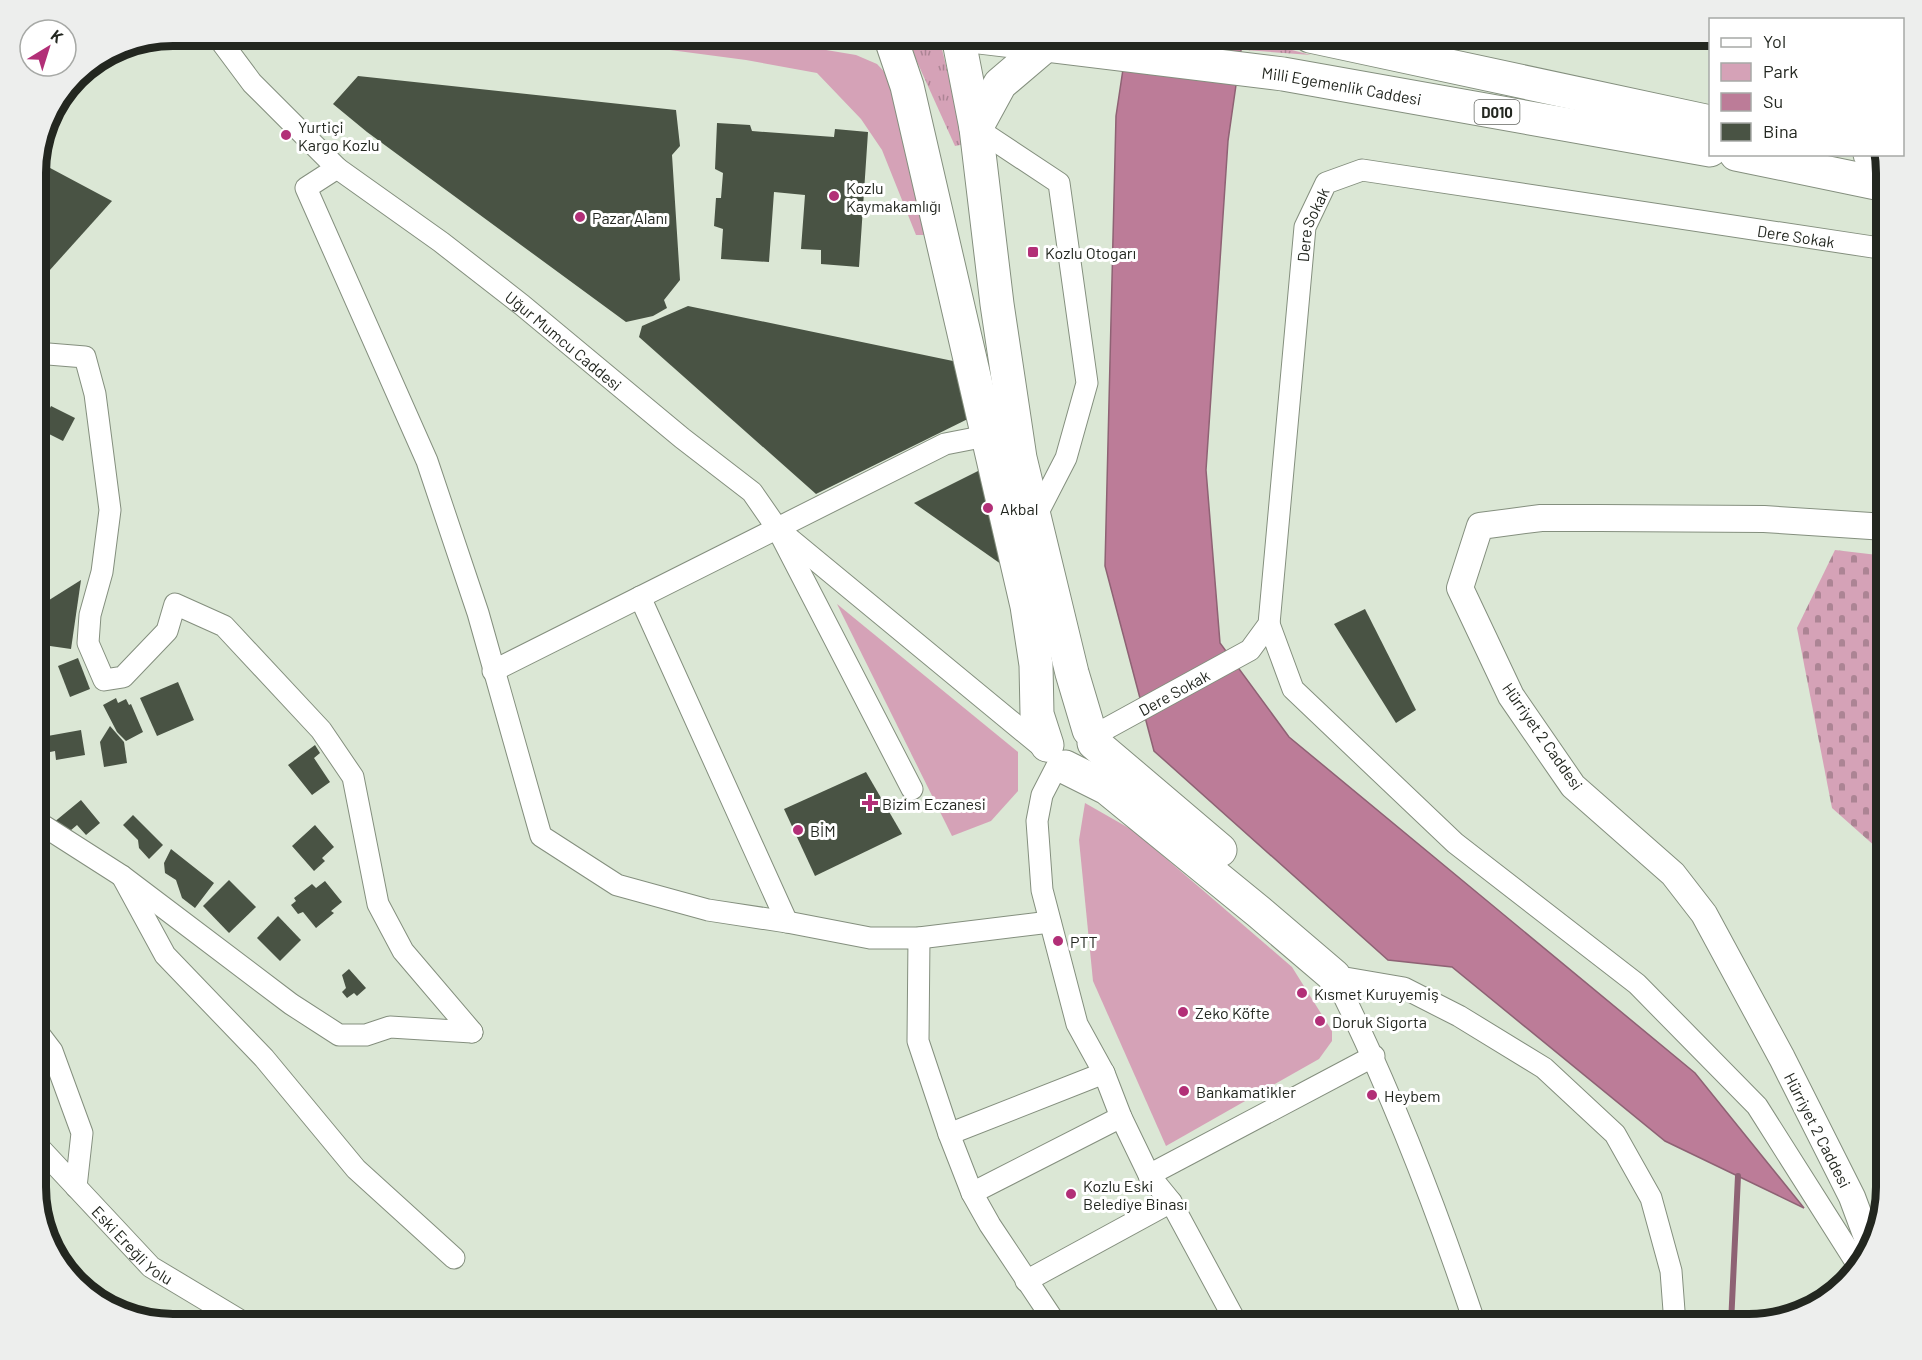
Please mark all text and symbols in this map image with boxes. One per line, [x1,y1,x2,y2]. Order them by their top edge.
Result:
north arrow [18,18,78,78]
legend [1709,18,1904,156]
text: K [48,25,67,46]
text: Yol [1763,30,1786,52]
text: Park [1763,60,1798,82]
street label: Milli Egemenlik Caddesi [1261,62,1423,108]
text: Su [1763,90,1783,112]
road number: D010 [1474,100,1520,124]
place label: Yurtiçi Kargo Kozlu [298,117,380,154]
text: Bina [1763,120,1798,142]
marker: Yurtiçi Kargo Kozlu [279,128,293,142]
place label: Kozlu Kaymakamlığı [846,178,941,215]
street label: Dere Sokak [1292,184,1332,263]
marker: Kozlu Kaymakamlığı [827,189,841,203]
place label: Pazar Alanı [592,208,668,227]
marker: Pazar Alanı [573,210,587,224]
street label: Dere Sokak [1756,220,1836,251]
place label: Kozlu Otogarı [1045,243,1136,262]
marker: Kozlu Otogarı [1026,245,1040,259]
street label: Uğur Mumcu Caddesi [502,287,626,394]
place label: Akbal [1000,499,1038,518]
marker: Akbal [981,501,995,515]
street label: Dere Sokak [1135,665,1212,719]
street label: Hürriyet 2 Caddesi [1499,679,1587,793]
place label: Bizim Eczanesi [882,794,986,813]
marker: Bizim Eczanesi [863,796,877,810]
place label: BİM [810,821,836,840]
marker: BİM [791,823,805,837]
place label: PTT [1070,932,1098,951]
marker: PTT [1051,934,1065,948]
place label: Kısmet Kuruyemiş [1314,984,1439,1003]
marker: Kısmet Kuruyemiş [1295,986,1309,1000]
place label: Zeko Köfte [1195,1003,1270,1022]
marker: Zeko Köfte [1176,1005,1190,1019]
place label: Doruk Sigorta [1332,1012,1427,1031]
marker: Doruk Sigorta [1313,1014,1327,1028]
street label: Hürriyet 2 Caddesi [1781,1069,1855,1191]
place label: Bankamatikler [1196,1082,1296,1101]
marker: Bankamatikler [1177,1084,1191,1098]
place label: Heybem [1384,1086,1441,1105]
marker: Heybem [1365,1088,1379,1102]
place label: Kozlu Eski Belediye Binası [1083,1176,1187,1213]
marker: Kozlu Eski Belediye Binası [1064,1187,1078,1201]
street label: Eski Ereğli Yolu [89,1201,177,1288]

